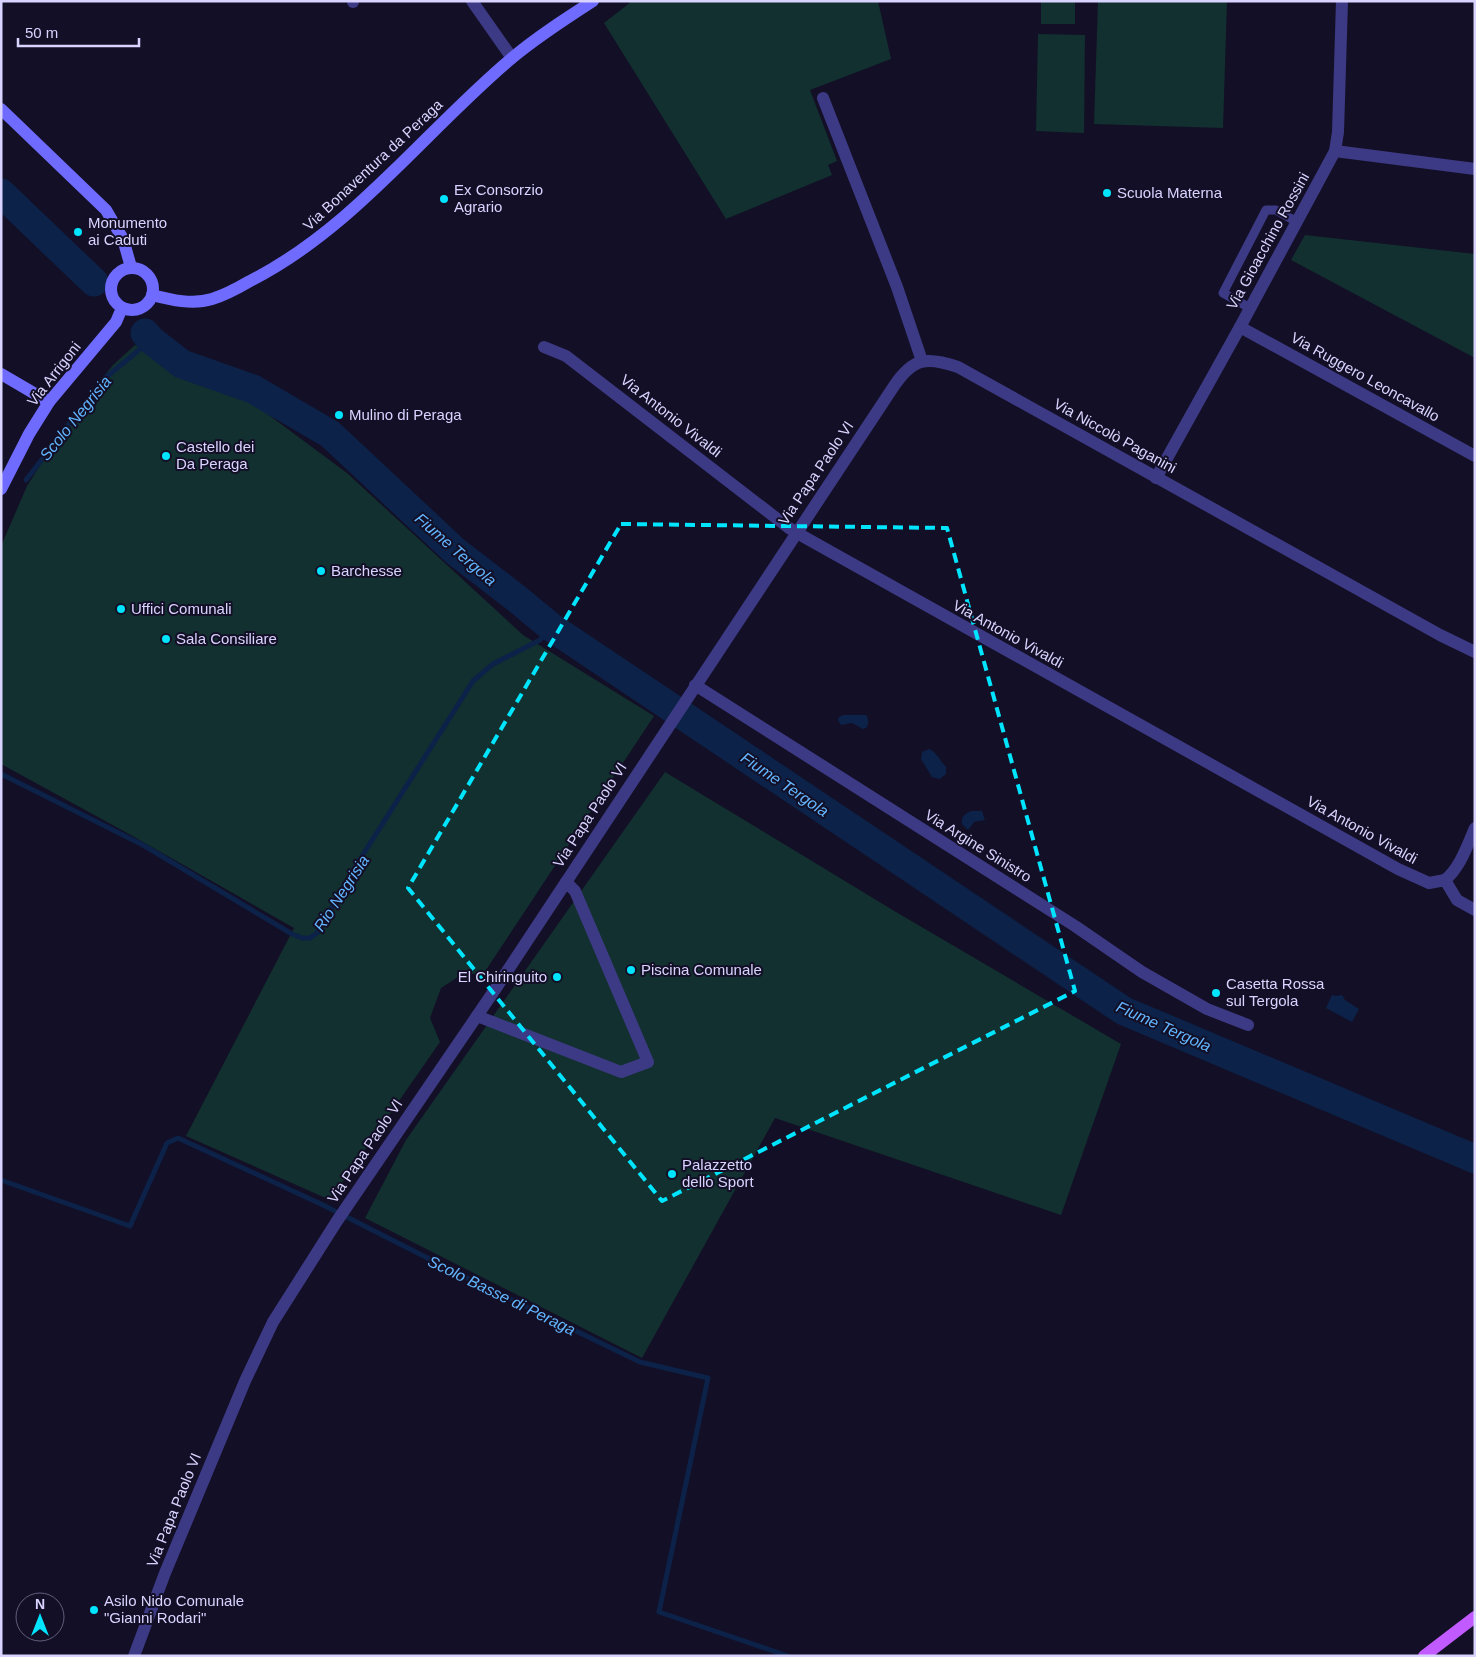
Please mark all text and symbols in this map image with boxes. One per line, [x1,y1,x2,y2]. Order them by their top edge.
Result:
scale bar [18,15,139,47]
text: 50 m [25,24,58,41]
street label: Via Bonaventura da Peraga [300,95,446,234]
street label: Via Gioacchino Rossini [1223,169,1312,312]
place label: Ex Consorzio Agrario [454,181,543,215]
place label: Scuola Materna [1117,184,1223,201]
marker: Scuola Materna [1101,187,1113,199]
marker: Ex Consorzio Agrario [438,193,450,205]
place label: Monumento ai Caduti [88,214,167,248]
marker: Monumento ai Caduti [72,226,84,238]
street label: Via Ruggero Leoncavallo [1288,329,1443,425]
street label: Via Arrigoni [23,338,84,409]
street label: Via Antonio Vivaldi [617,371,725,460]
water label: Scolo Negrisia [36,373,115,464]
street label: Via Niccolò Paganini [1051,395,1179,476]
place label: Mulino di Peraga [349,406,462,423]
marker: Mulino di Peraga [333,409,345,421]
street label: Via Papa Paolo VI [775,418,857,528]
place label: Castello dei Da Peraga [176,438,254,472]
marker: Castello dei Da Peraga [160,450,172,462]
water label: Fiume Tergola [412,510,500,589]
place label: Barchesse [331,562,402,579]
marker: Barchesse [315,565,327,577]
street label: Via Antonio Vivaldi [950,596,1066,671]
place label: Uffici Comunali [131,600,232,617]
marker: Uffici Comunali [115,603,127,615]
place label: Sala Consiliare [176,630,277,647]
marker: Sala Consiliare [160,633,172,645]
water label: Fiume Tergola [738,749,832,820]
street label: Via Papa Paolo VI [549,759,630,870]
street label: Via Antonio Vivaldi [1304,792,1420,867]
street label: Via Argine Sinistro [922,806,1035,885]
water label: Rio Negrisia [311,852,372,934]
place label: Piscina Comunale [641,961,762,978]
marker: Piscina Comunale [625,964,637,976]
place label: El Chiringuito [458,968,547,985]
marker: El Chiringuito [551,971,563,983]
place label: Casetta Rossa sul Tergola [1226,975,1325,1009]
marker: Casetta Rossa sul Tergola [1210,987,1222,999]
water label: Fiume Tergola [1114,998,1214,1055]
street label: Via Papa Paolo VI [324,1096,406,1206]
place label: Palazzetto dello Sport [682,1156,755,1190]
marker: Palazzetto dello Sport [666,1168,678,1180]
water label: Scolo Basse di Peraga [425,1252,578,1339]
street label: Via Papa Paolo VI [143,1450,204,1569]
north arrow [15,1592,65,1642]
place label: Asilo Nido Comunale "Gianni Rodari" [104,1592,244,1626]
text: N [35,1596,45,1612]
marker: Asilo Nido Comunale "Gianni Rodari" [88,1604,100,1616]

